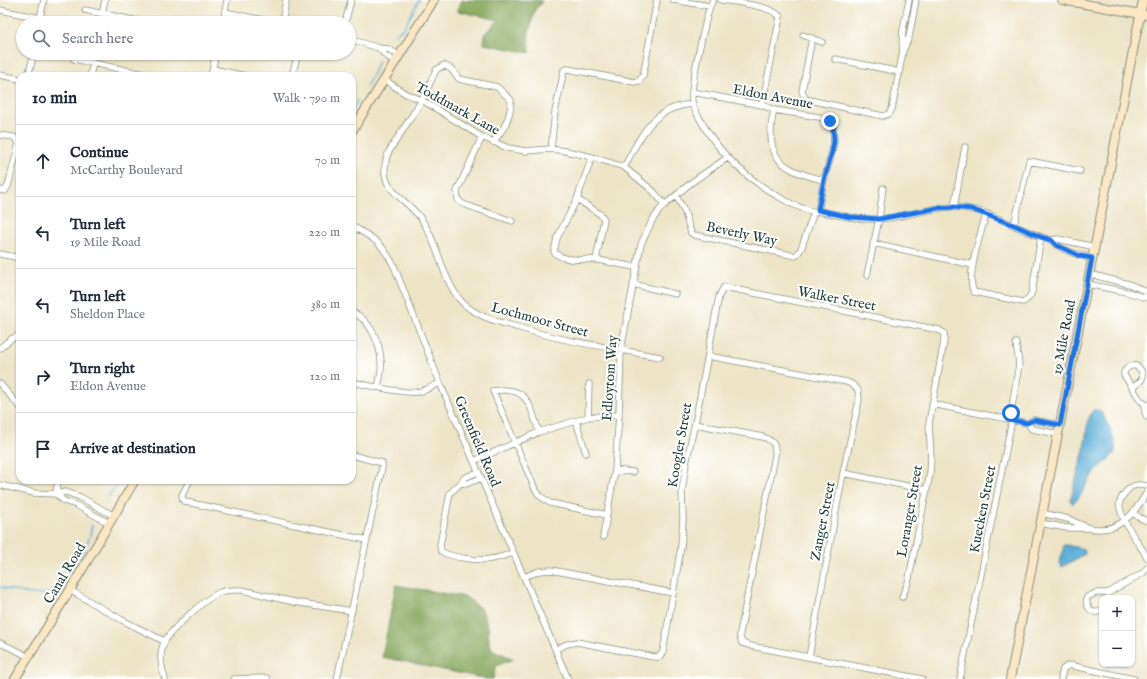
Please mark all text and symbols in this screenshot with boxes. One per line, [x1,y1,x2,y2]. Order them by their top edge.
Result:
search box [16,16,356,60]
icon: search [30,27,52,49]
text: Search here [62,29,133,48]
street label: Toddmark Lane [412,78,503,140]
street label: Eldon Avenue [731,80,815,114]
text: 10 min [32,88,77,109]
text: Walk · 790 m [273,90,340,107]
route end [821,112,839,130]
text: Continue [70,143,128,162]
icon: ahead [32,150,54,172]
text: 70 m [315,152,340,169]
text: McCarthy Boulevard [70,162,183,179]
text: Turn left [70,215,126,234]
street label: Beverly Way [705,218,779,250]
icon: left [32,222,54,244]
text: 220 m [309,224,340,241]
text: 19 Mile Road [70,234,141,251]
street label: Walker Street [796,283,878,315]
text: Turn left [70,287,126,306]
icon: left [32,294,54,316]
text: 380 m [311,296,340,313]
street label: Lochmoor Street [489,298,590,342]
street label: 19 Mile Road [1048,298,1080,376]
text: Sheldon Place [70,306,145,323]
street label: Edloytom Way [598,334,622,422]
text: Turn right [70,359,135,378]
icon: right [32,366,54,388]
text: 120 m [310,368,340,385]
text: Eldon Avenue [70,378,146,395]
street label: Greenfield Road [450,393,505,490]
street label: Koogler Street [664,401,696,489]
route start [1002,404,1020,422]
icon: arrive [32,438,54,460]
text: Arrive at destination [70,439,196,458]
street label: Loranger Street [893,464,927,559]
street label: Kuecken Street [966,464,1000,555]
street label: Zanger Street [806,480,840,562]
street label: Canal Road [40,539,90,607]
map controls [1099,595,1135,667]
button: + [1099,595,1135,631]
button: − [1099,631,1135,667]

